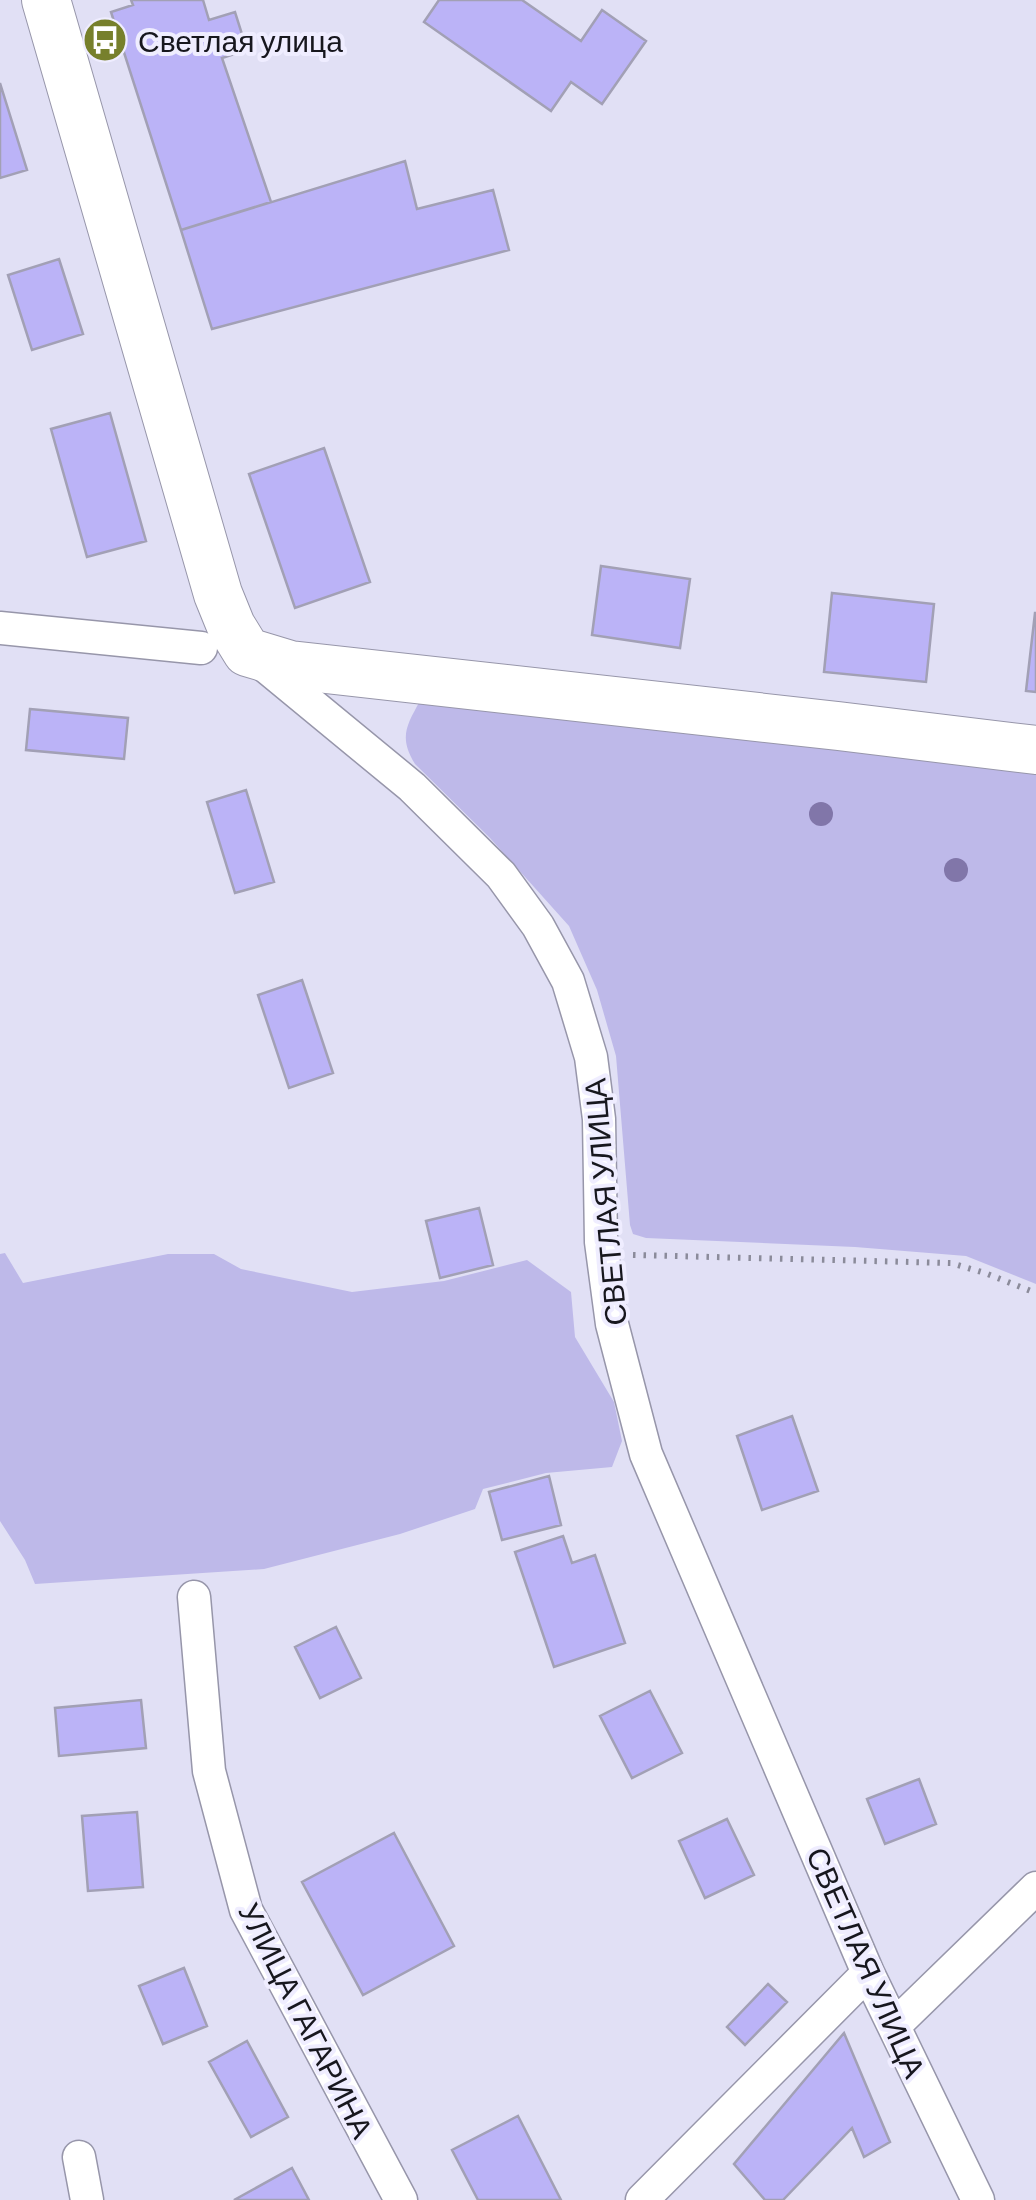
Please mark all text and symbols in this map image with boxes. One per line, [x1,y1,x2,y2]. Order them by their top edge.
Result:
bus stop icon: Светлая улица [82,17,128,63]
place label: Светлая улица [138,22,343,58]
street label: СВЕТЛАЯ УЛИЦА [575,1077,633,1327]
street label: СВЕТЛАЯ УЛИЦА [800,1841,934,2083]
street label: УЛИЦА ГАГАРИНА [232,1896,382,2144]

